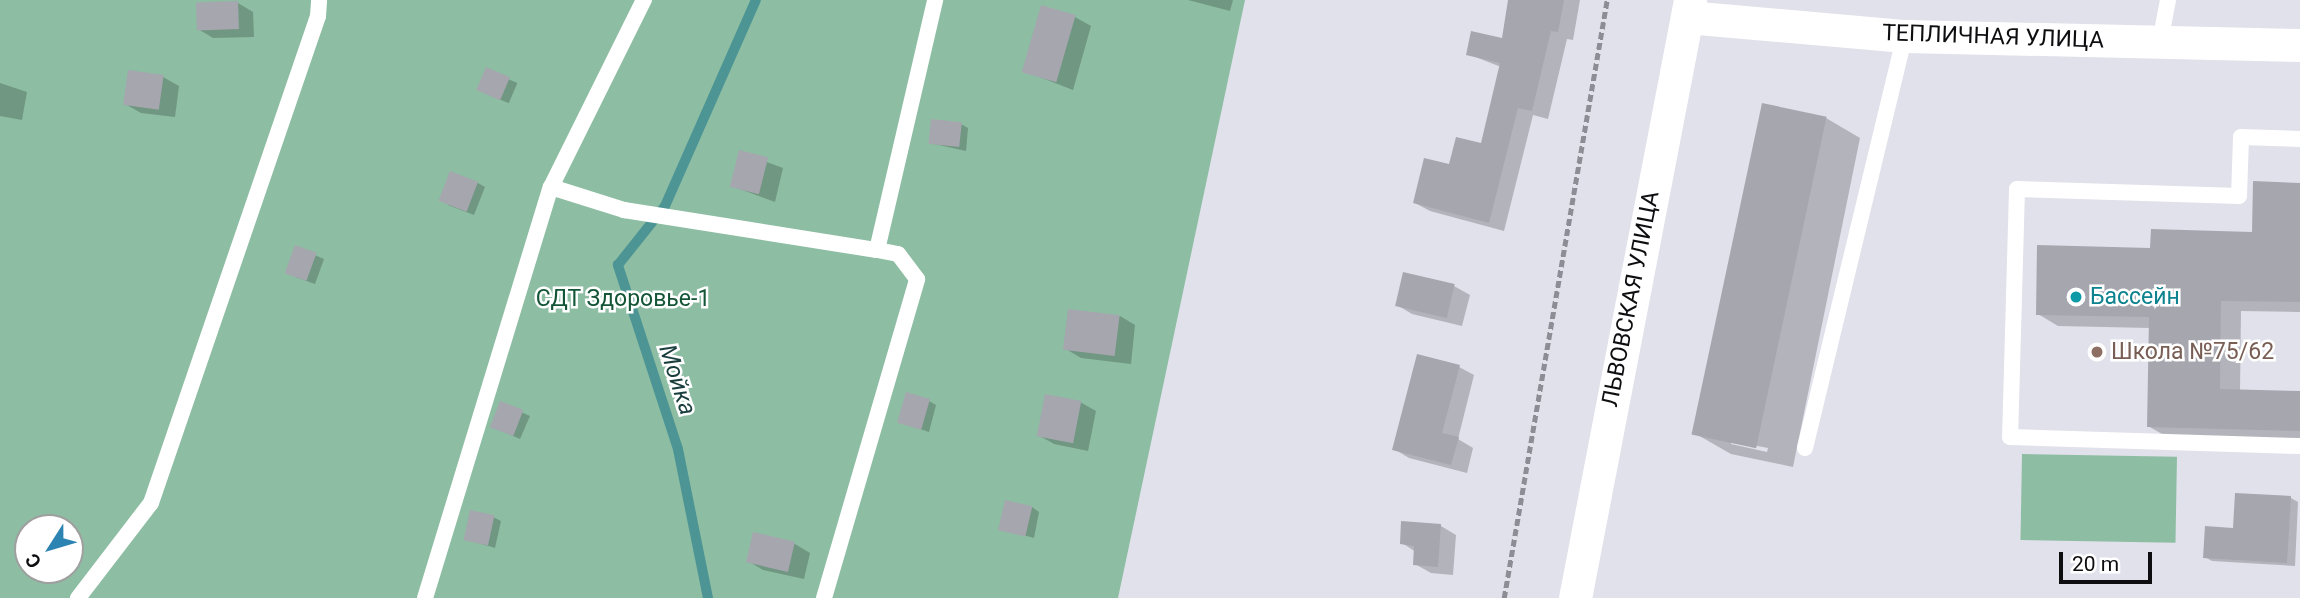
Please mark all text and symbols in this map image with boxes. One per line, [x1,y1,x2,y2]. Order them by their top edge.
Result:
street label: ТЕПЛИЧНАЯ УЛИЦА [1882,19,2104,55]
street label: ЛЬВОВСКАЯ УЛИЦА [1597,189,1665,409]
place label: Бассейн [2090,283,2180,311]
park label: СДТ Здоровье-1 [535,285,711,313]
marker: Бассейн [2068,289,2084,305]
place label: Школа №75/62 [2111,338,2274,366]
water label: Мойка [652,341,702,419]
marker: Школа №75/62 [2089,344,2105,360]
north arrow [14,514,84,584]
scale bar [2062,538,2155,582]
text: С [20,549,46,573]
text: 20 m [2072,552,2119,576]

